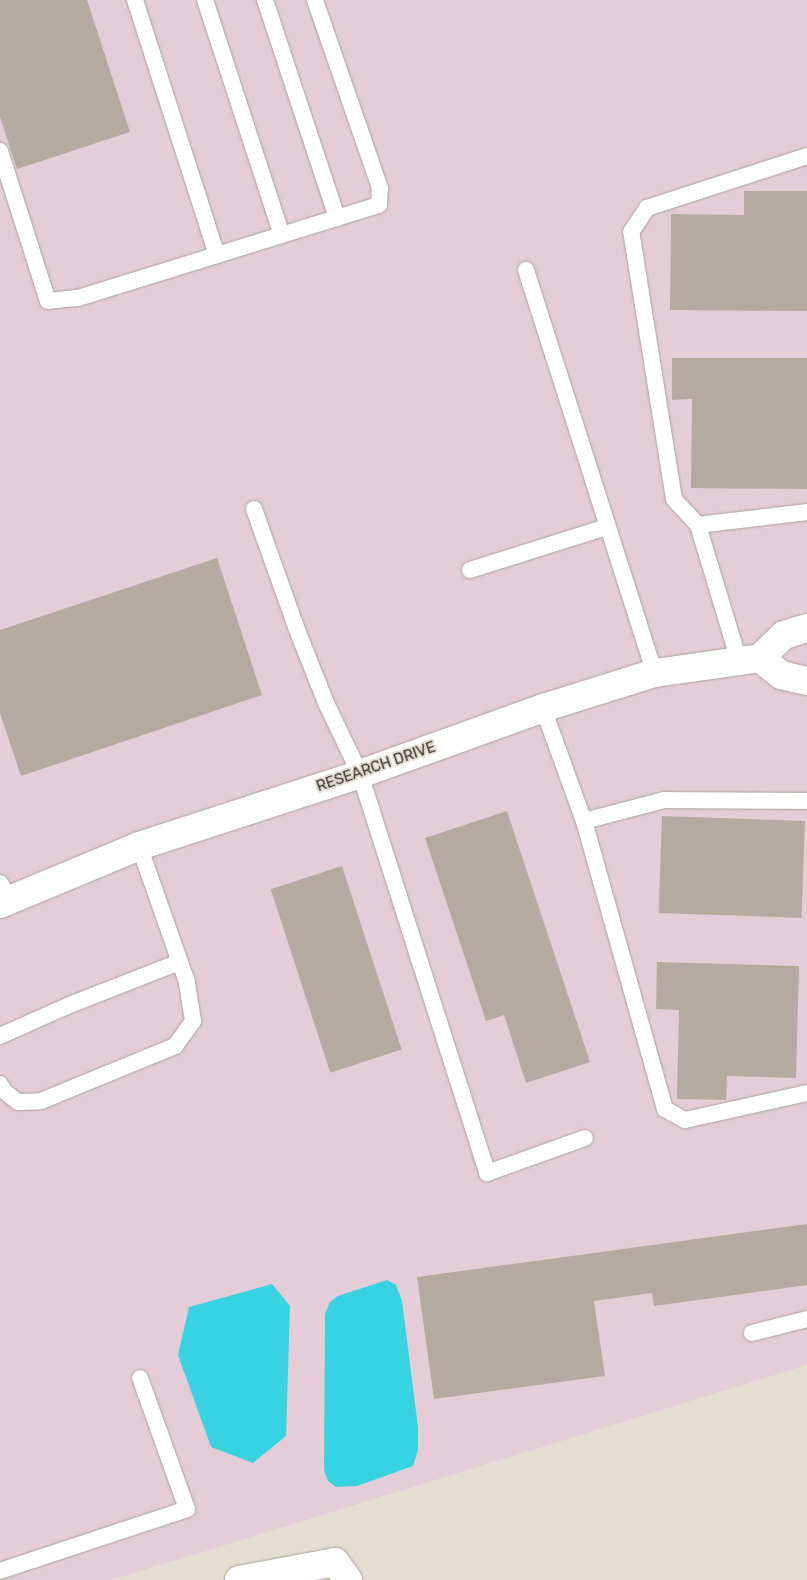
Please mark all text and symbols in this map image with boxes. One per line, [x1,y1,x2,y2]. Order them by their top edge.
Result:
street label: RESEARCH DRIVE [314,738,438,796]

